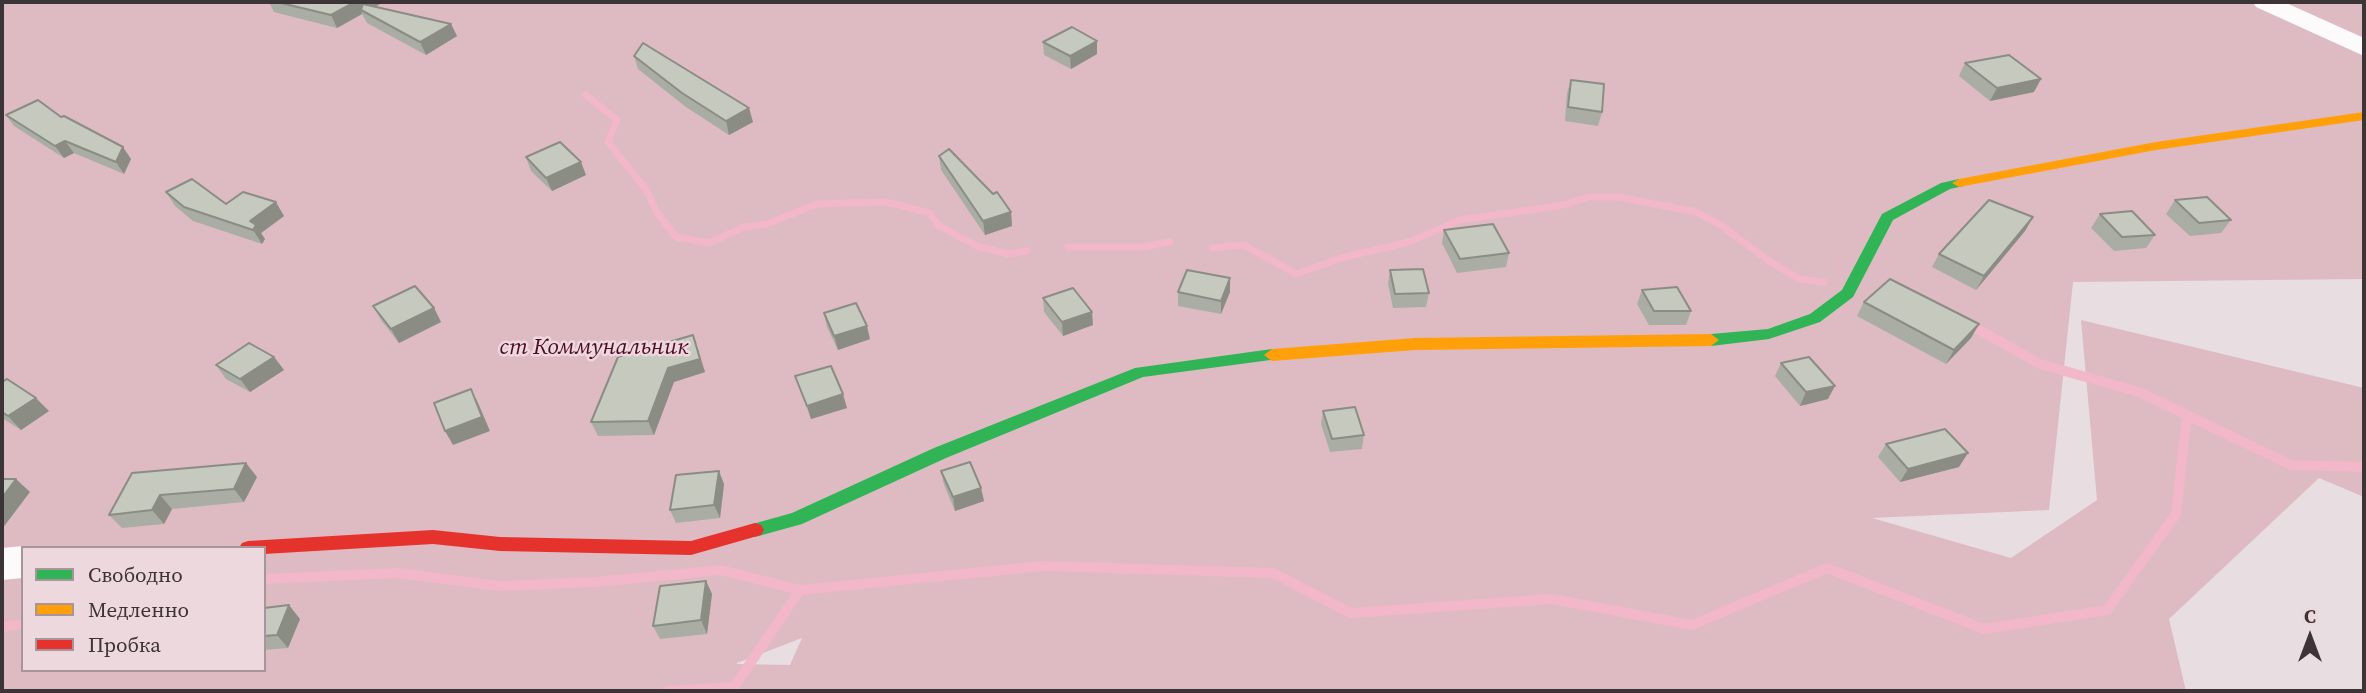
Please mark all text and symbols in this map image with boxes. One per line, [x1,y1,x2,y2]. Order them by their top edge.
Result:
park label: ст Коммунальник [500,334,688,362]
legend [21,546,266,672]
text: Свободно [88,560,183,589]
text: Медленно [88,595,189,624]
north arrow [2275,602,2345,672]
text: С [2304,603,2316,629]
text: Пробка [88,630,161,659]

